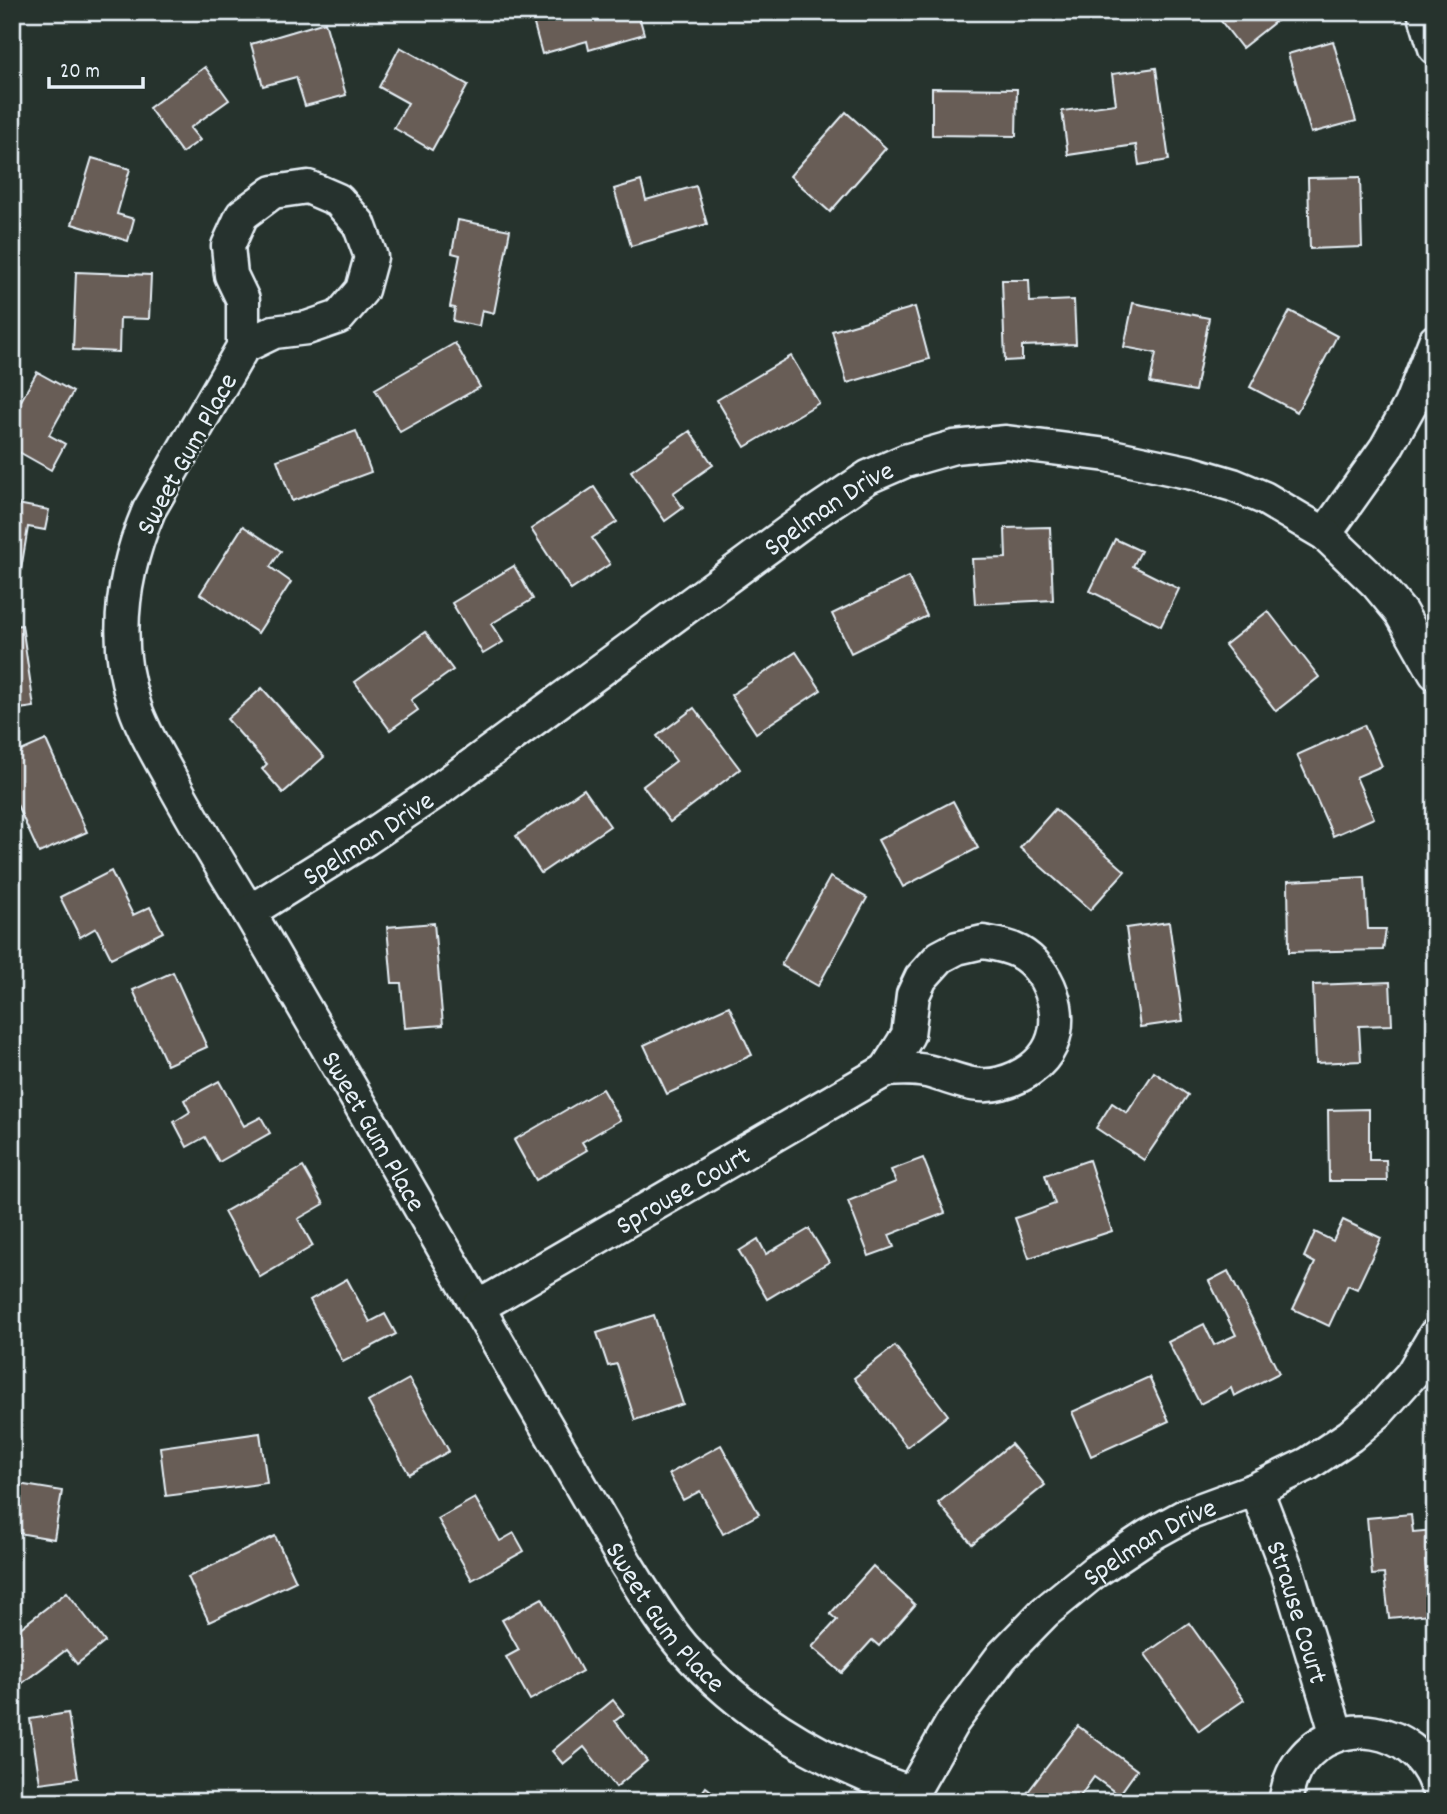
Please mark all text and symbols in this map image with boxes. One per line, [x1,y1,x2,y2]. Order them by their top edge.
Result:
scale bar [49,46,144,90]
text: 20 m [60,58,100,88]
street label: Sweet Gum Place [128,367,250,544]
street label: Spelman Drive [757,453,901,569]
street label: Spelman Drive [296,783,444,899]
street label: Sweet Gum Place [309,1045,433,1221]
street label: Sprouse Court [610,1138,759,1248]
street label: Spelman Drive [1076,1490,1223,1599]
street label: Sweet Gum Place [592,1536,732,1705]
street label: Strause Court [1253,1536,1335,1689]

